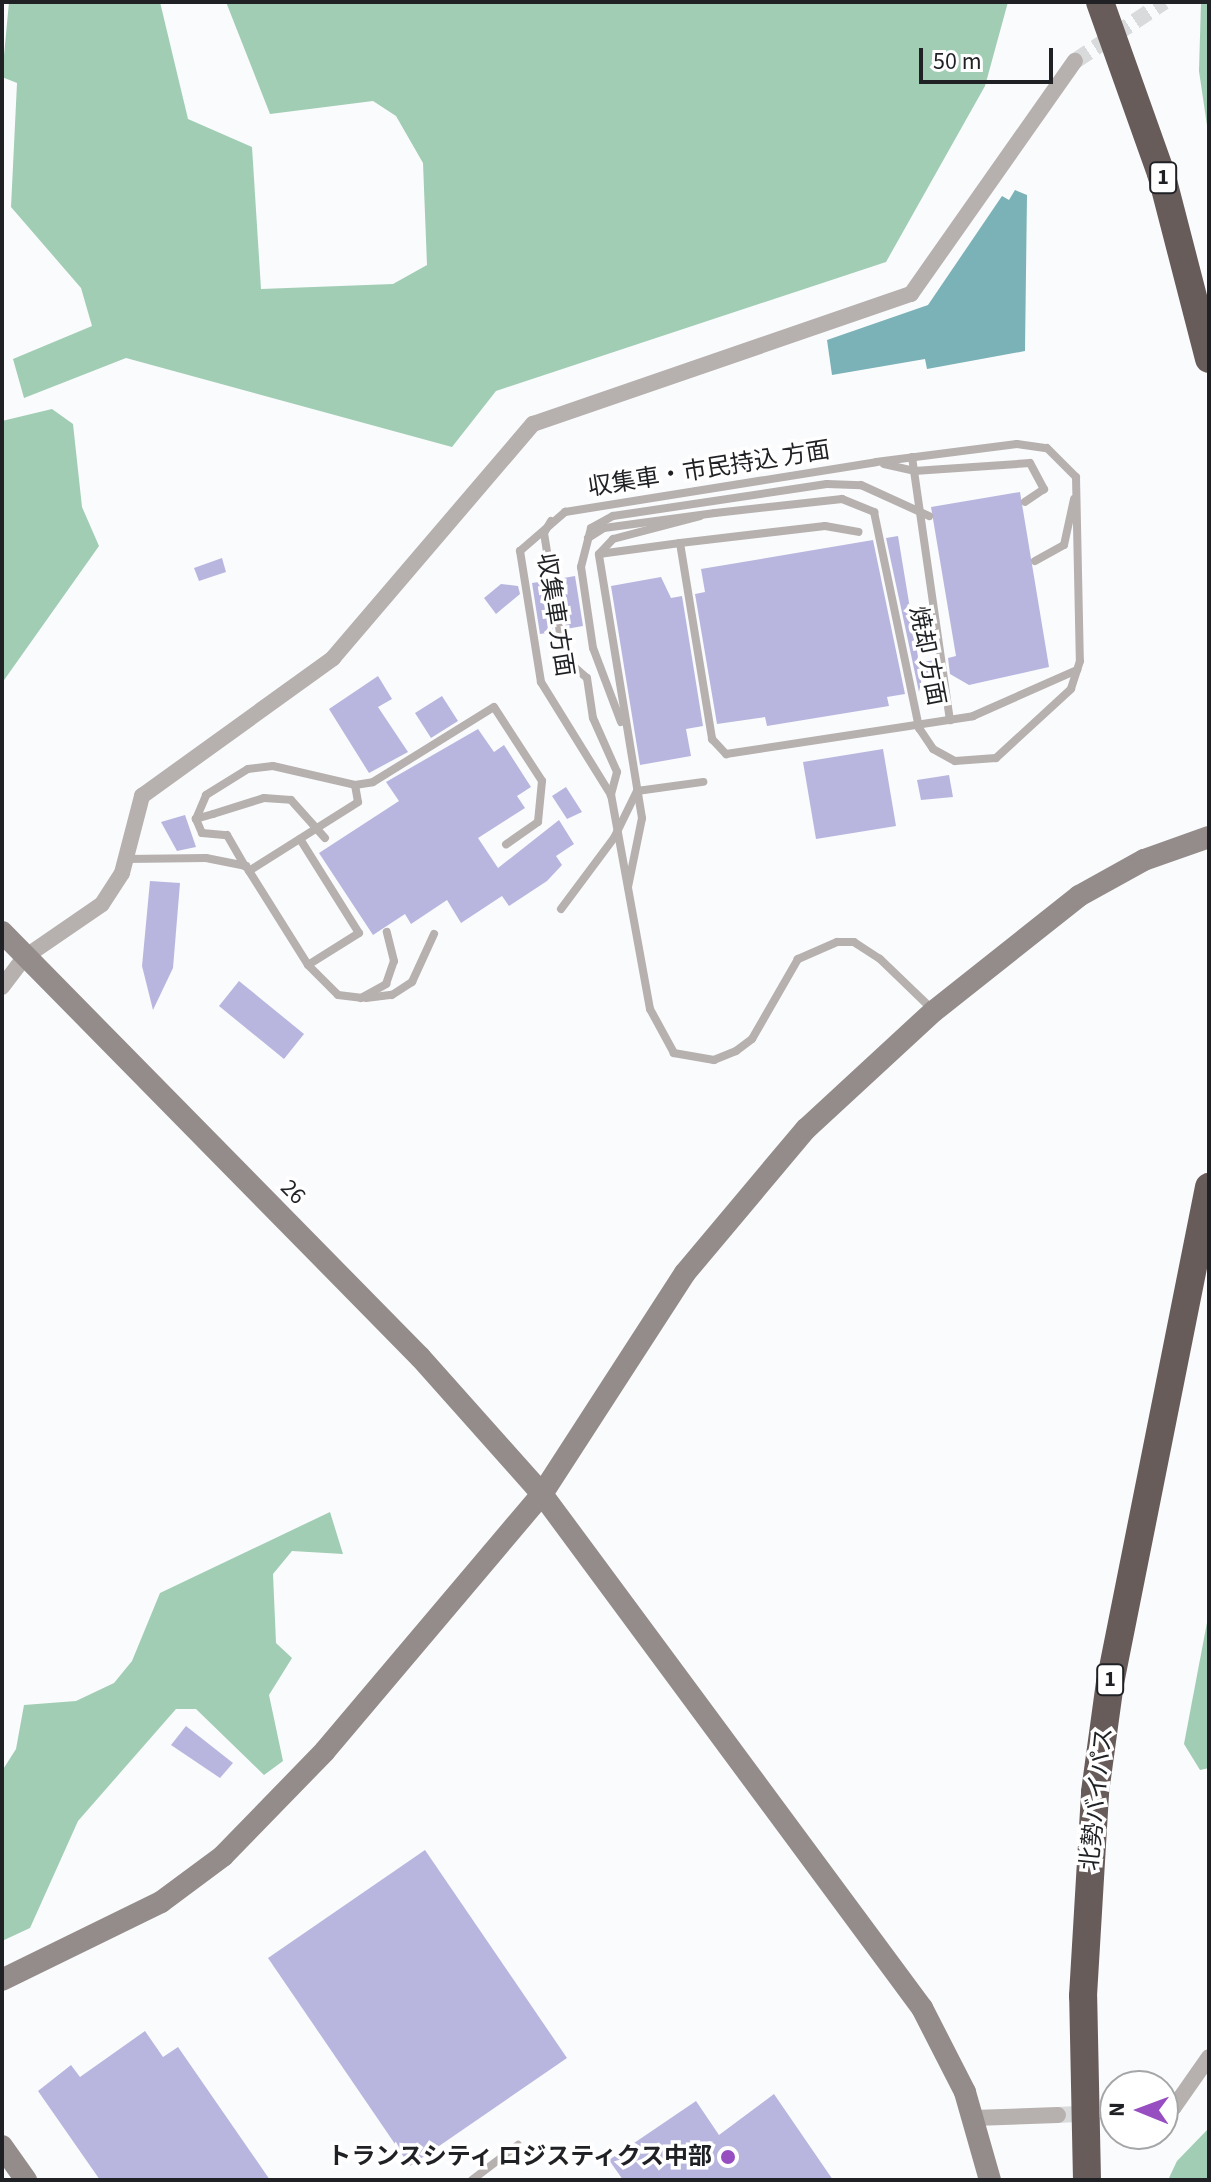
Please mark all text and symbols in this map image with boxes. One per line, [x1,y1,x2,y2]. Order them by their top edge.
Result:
scale bar [923,32,1057,82]
text: 50 m [933,44,982,79]
road number: 1 [1149,160,1177,196]
street label: 収集車・市民持込 方面 [586,436,832,502]
street label: 収集車 方面 [531,551,579,679]
street label: 焼却 方面 [903,604,951,708]
street label: 26 [274,1173,312,1211]
road number: 1 [1096,1662,1124,1698]
street label: 北勢バイパス [1075,1726,1119,1872]
north arrow [1099,2070,1179,2150]
text: N [1101,2102,1133,2117]
place label: トランスシティ ロジスティクス中部 [323,2143,712,2171]
marker: トランスシティ ロジスティクス中部 [719,2148,737,2166]

